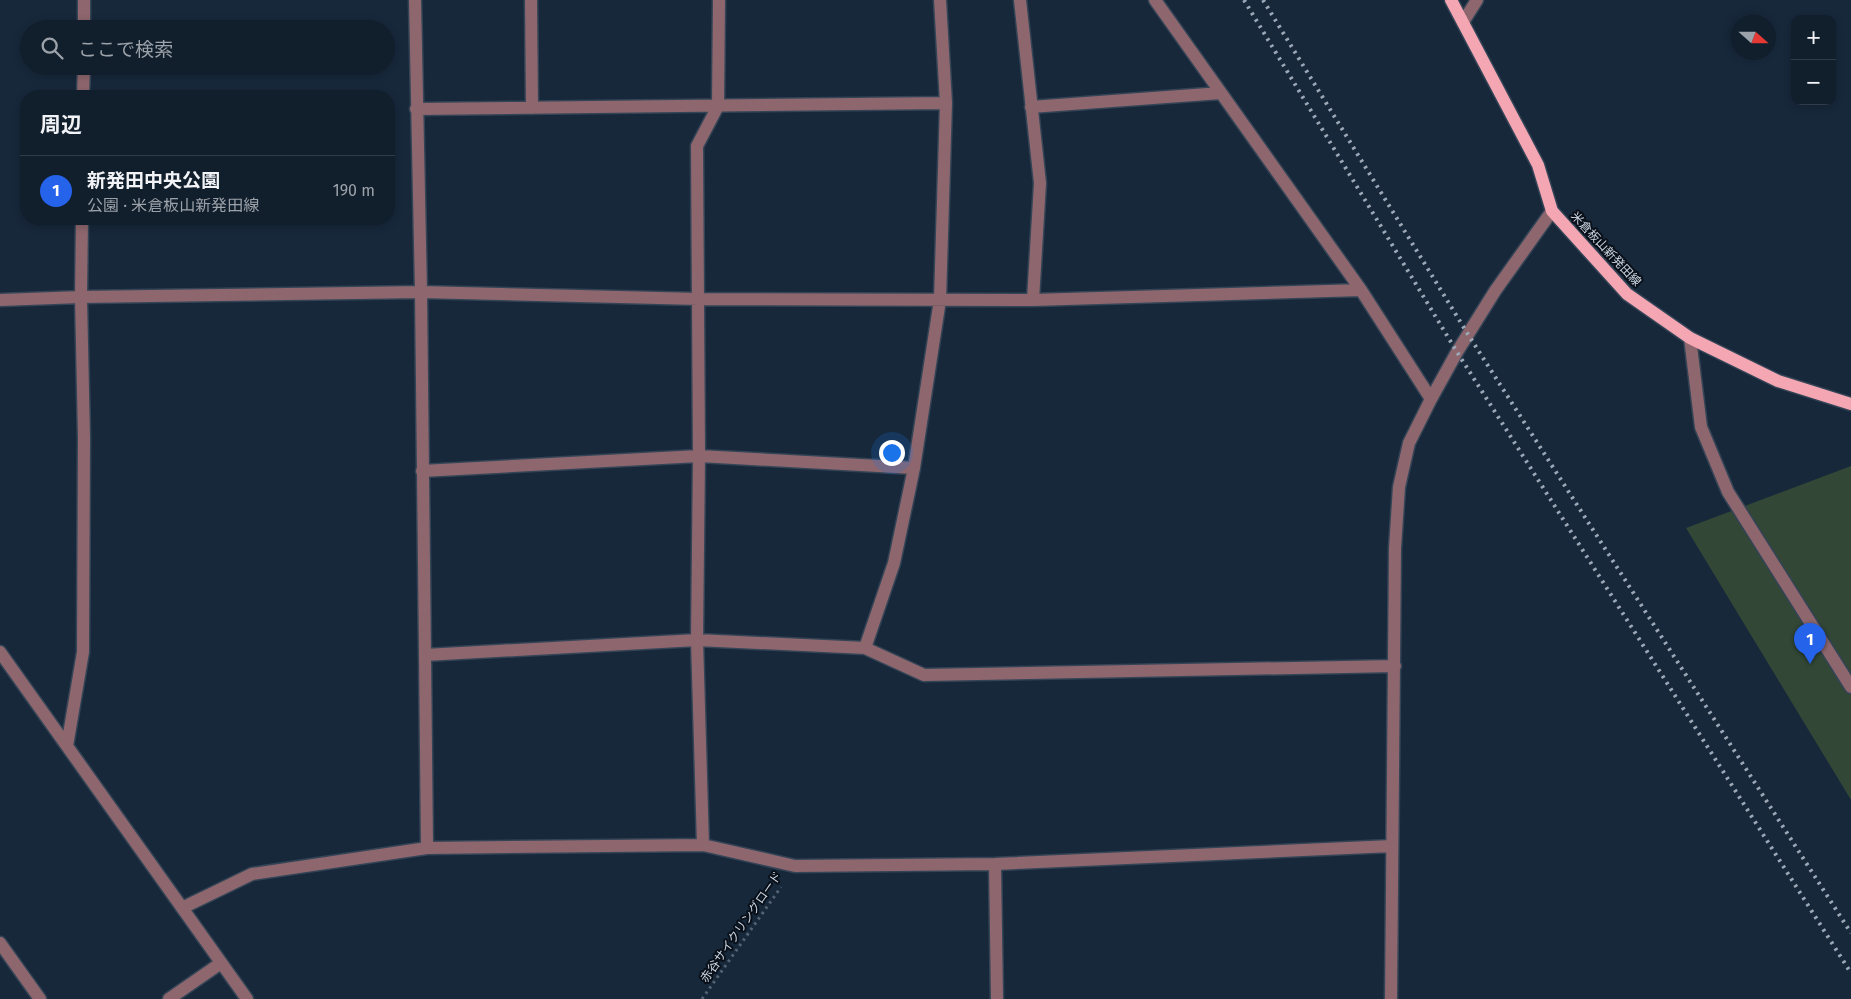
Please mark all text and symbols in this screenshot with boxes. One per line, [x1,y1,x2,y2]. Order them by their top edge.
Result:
north arrow [1731,15,1776,60]
map controls [1791,15,1836,105]
button: + [1791,15,1836,60]
search box [20,20,395,75]
icon: search [38,34,66,62]
text: ここで検索 [78,38,173,61]
button: − [1791,60,1836,105]
text: 周辺 [40,112,82,138]
text: 新発田中央公園 [87,169,220,192]
text: 1 [52,181,60,200]
text: 190 m [333,181,375,200]
text: 公園 · 米倉板山新発田線 [87,196,259,215]
street label: 米倉板山新発田線 [1568,209,1644,289]
your location [879,440,905,466]
pin: 1 [1794,623,1826,664]
street label: 赤谷サイクリングロード [697,869,785,985]

